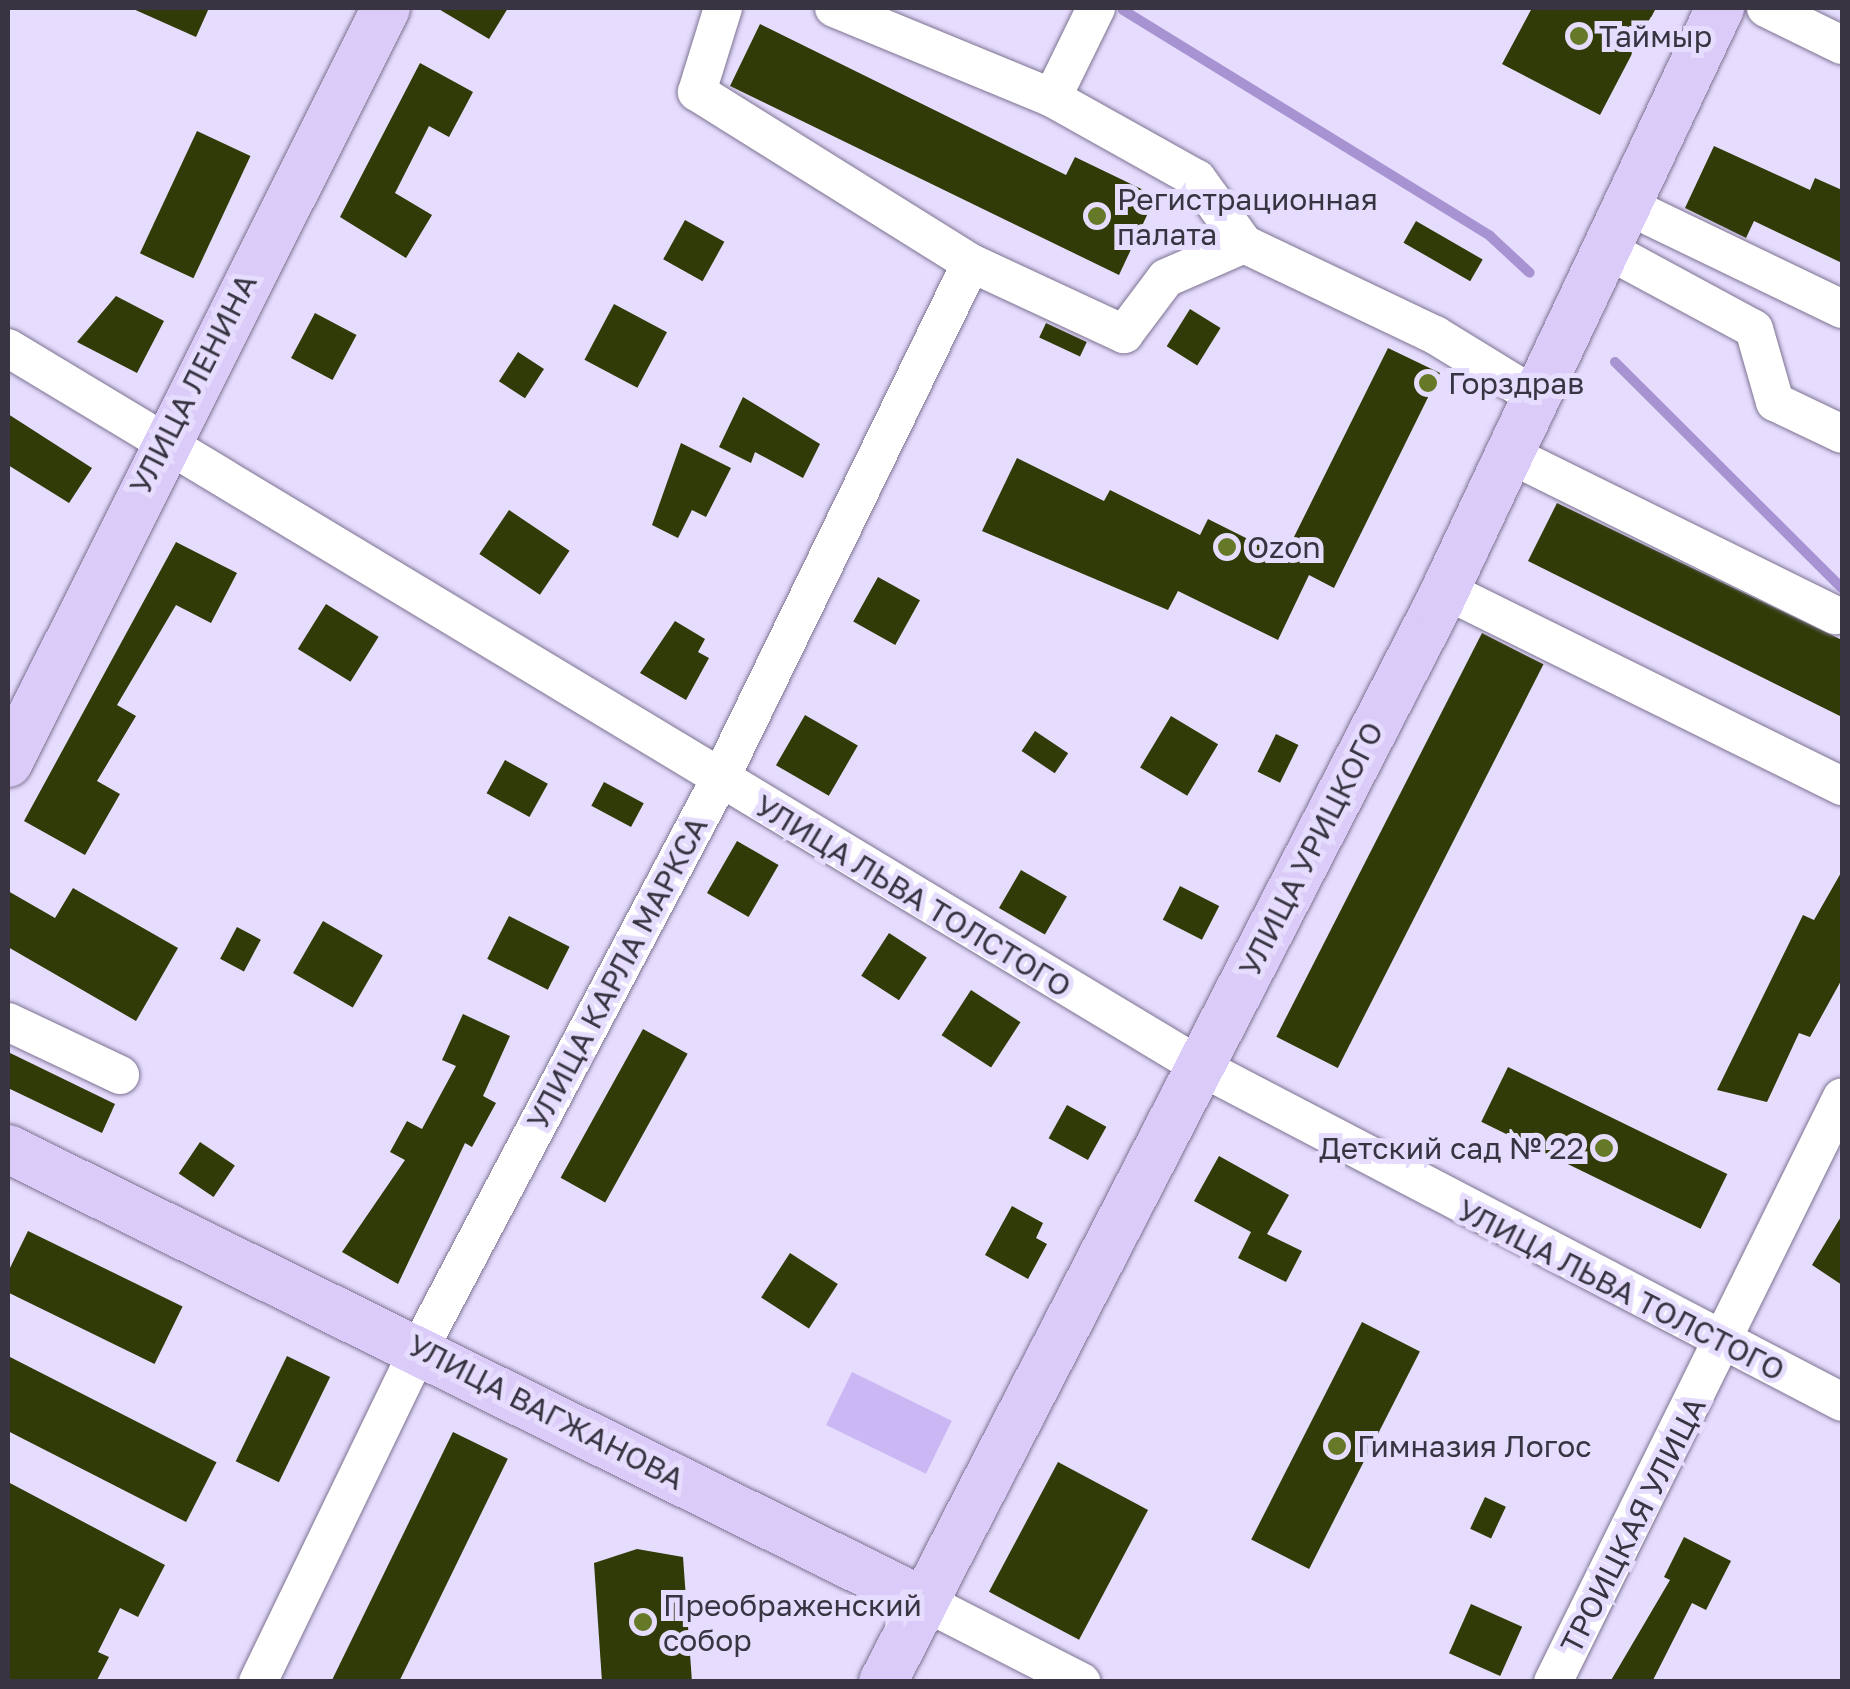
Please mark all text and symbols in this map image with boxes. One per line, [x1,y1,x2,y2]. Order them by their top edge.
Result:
place label: Таймыр [1599,18,1712,54]
marker: Таймыр [1568,25,1590,47]
place label: Регистрационная палата [1117,181,1378,252]
marker: Регистрационная палата [1086,205,1108,227]
street label: УЛИЦА ЛЕНИНА [122,268,264,500]
place label: Горздрав [1448,365,1584,401]
marker: Горздрав [1417,372,1439,394]
place label: Ozon [1247,529,1321,565]
marker: Ozon [1216,536,1238,558]
street label: УЛИЦА УРИЦКОГО [1231,716,1391,982]
street label: УЛИЦА ЛЬВА ТОЛСТОГО [748,787,1078,1005]
street label: УЛИЦА КАРЛА МАРКСА [519,811,715,1135]
place label: Детский сад № 22 [1319,1130,1584,1166]
marker: Детский сад № 22 [1593,1137,1615,1159]
street label: УЛИЦА ЛЬВА ТОЛСТОГО [1451,1192,1791,1388]
street label: УЛИЦА ВАГЖАНОВА [402,1327,690,1497]
street label: ТРОИЦКАЯ УЛИЦА [1553,1391,1713,1659]
place label: Гимназия Логос [1357,1428,1592,1464]
marker: Гимназия Логос [1326,1435,1348,1457]
place label: Преображенский собор [663,1587,922,1658]
marker: Преображенский собор [632,1611,654,1633]

